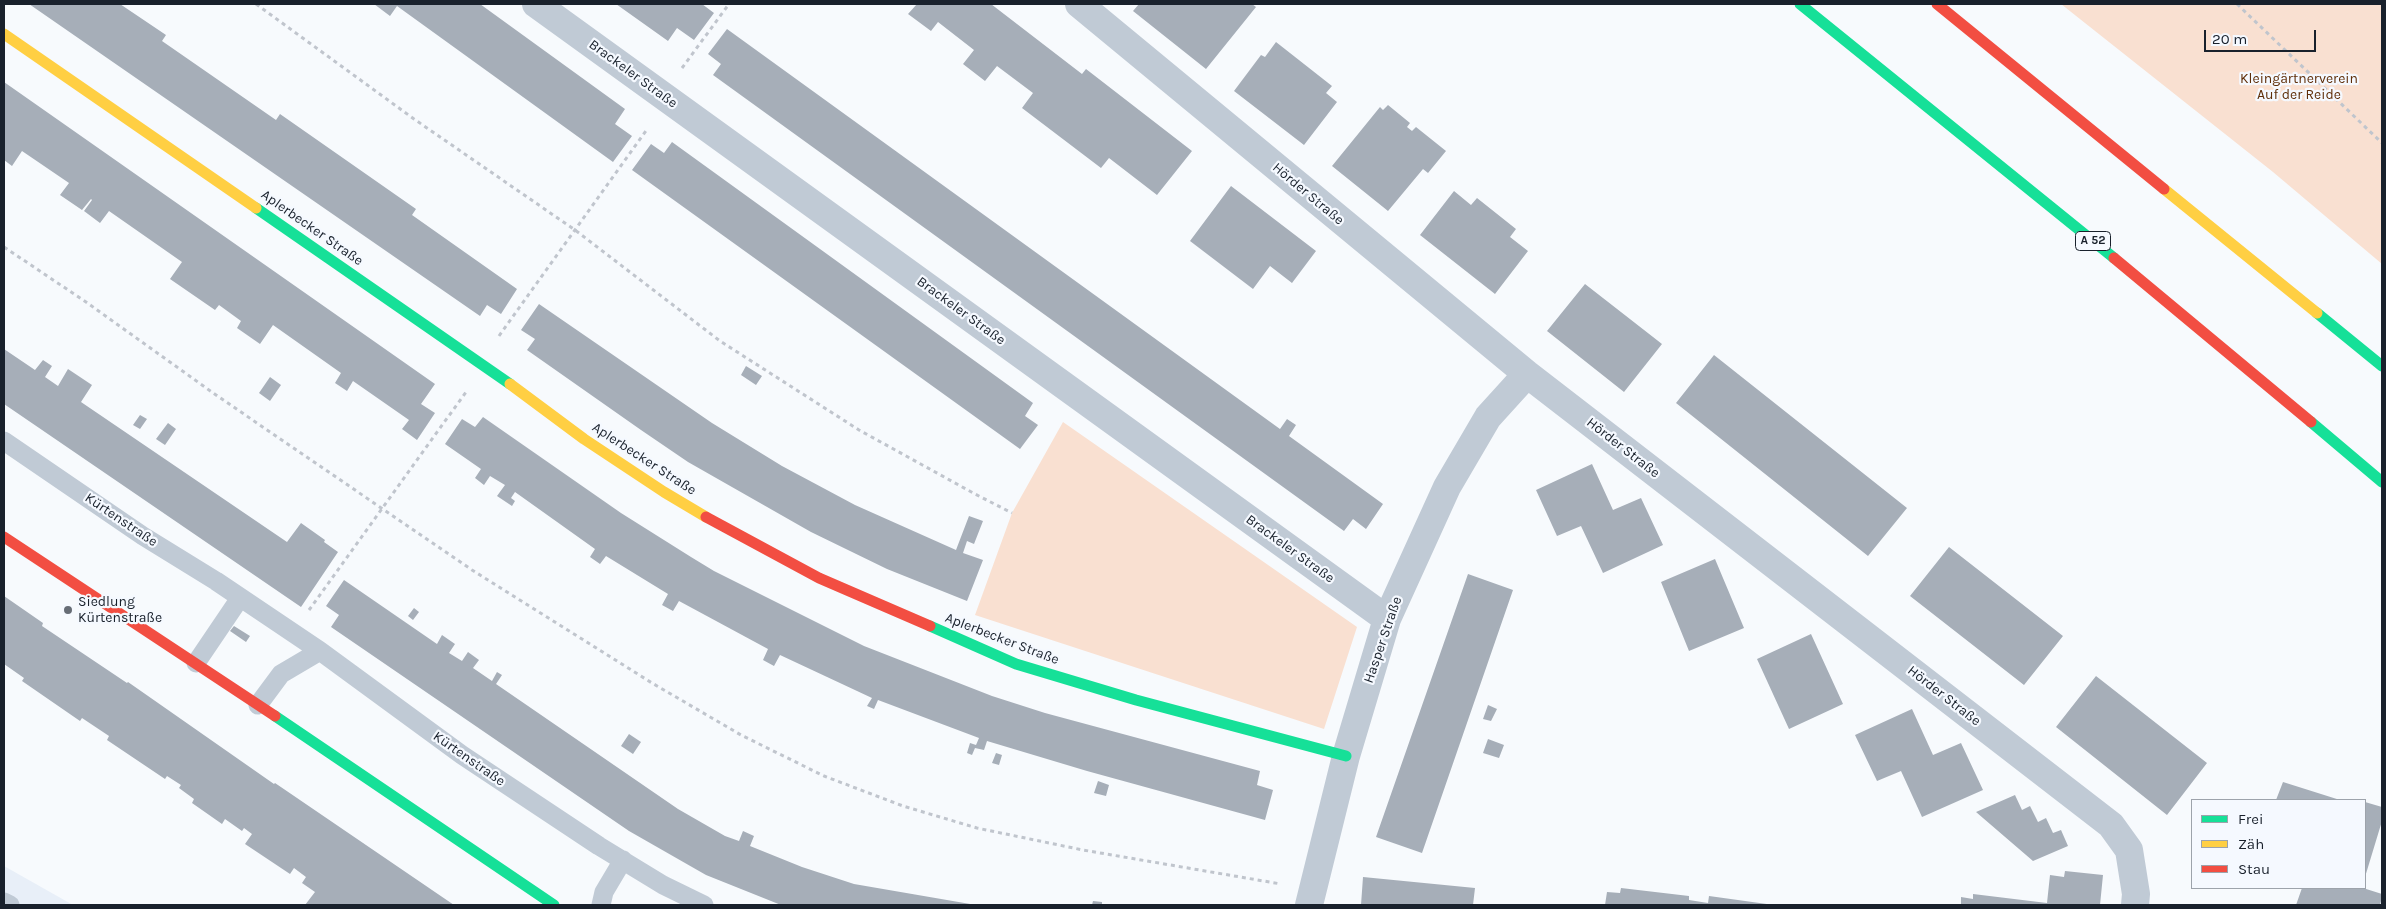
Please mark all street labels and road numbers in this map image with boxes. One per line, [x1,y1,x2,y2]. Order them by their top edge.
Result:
street label: Brackeler Straße [585,36,681,112]
street label: Hörder Straße [1269,159,1347,229]
street label: Aplerbecker Straße [258,186,366,270]
road number: A 52 [2076,232,2110,250]
street label: Brackeler Straße [913,273,1009,349]
street label: Hörder Straße [1583,414,1663,482]
street label: Aplerbecker Straße [589,419,699,499]
street label: Kürtenstraße [81,490,161,550]
street label: Brackeler Straße [1242,511,1338,587]
street label: Hasper Straße [1360,595,1406,685]
street label: Aplerbecker Straße [943,610,1061,668]
street label: Hörder Straße [1904,662,1984,730]
street label: Kürtenstraße [430,728,508,790]

